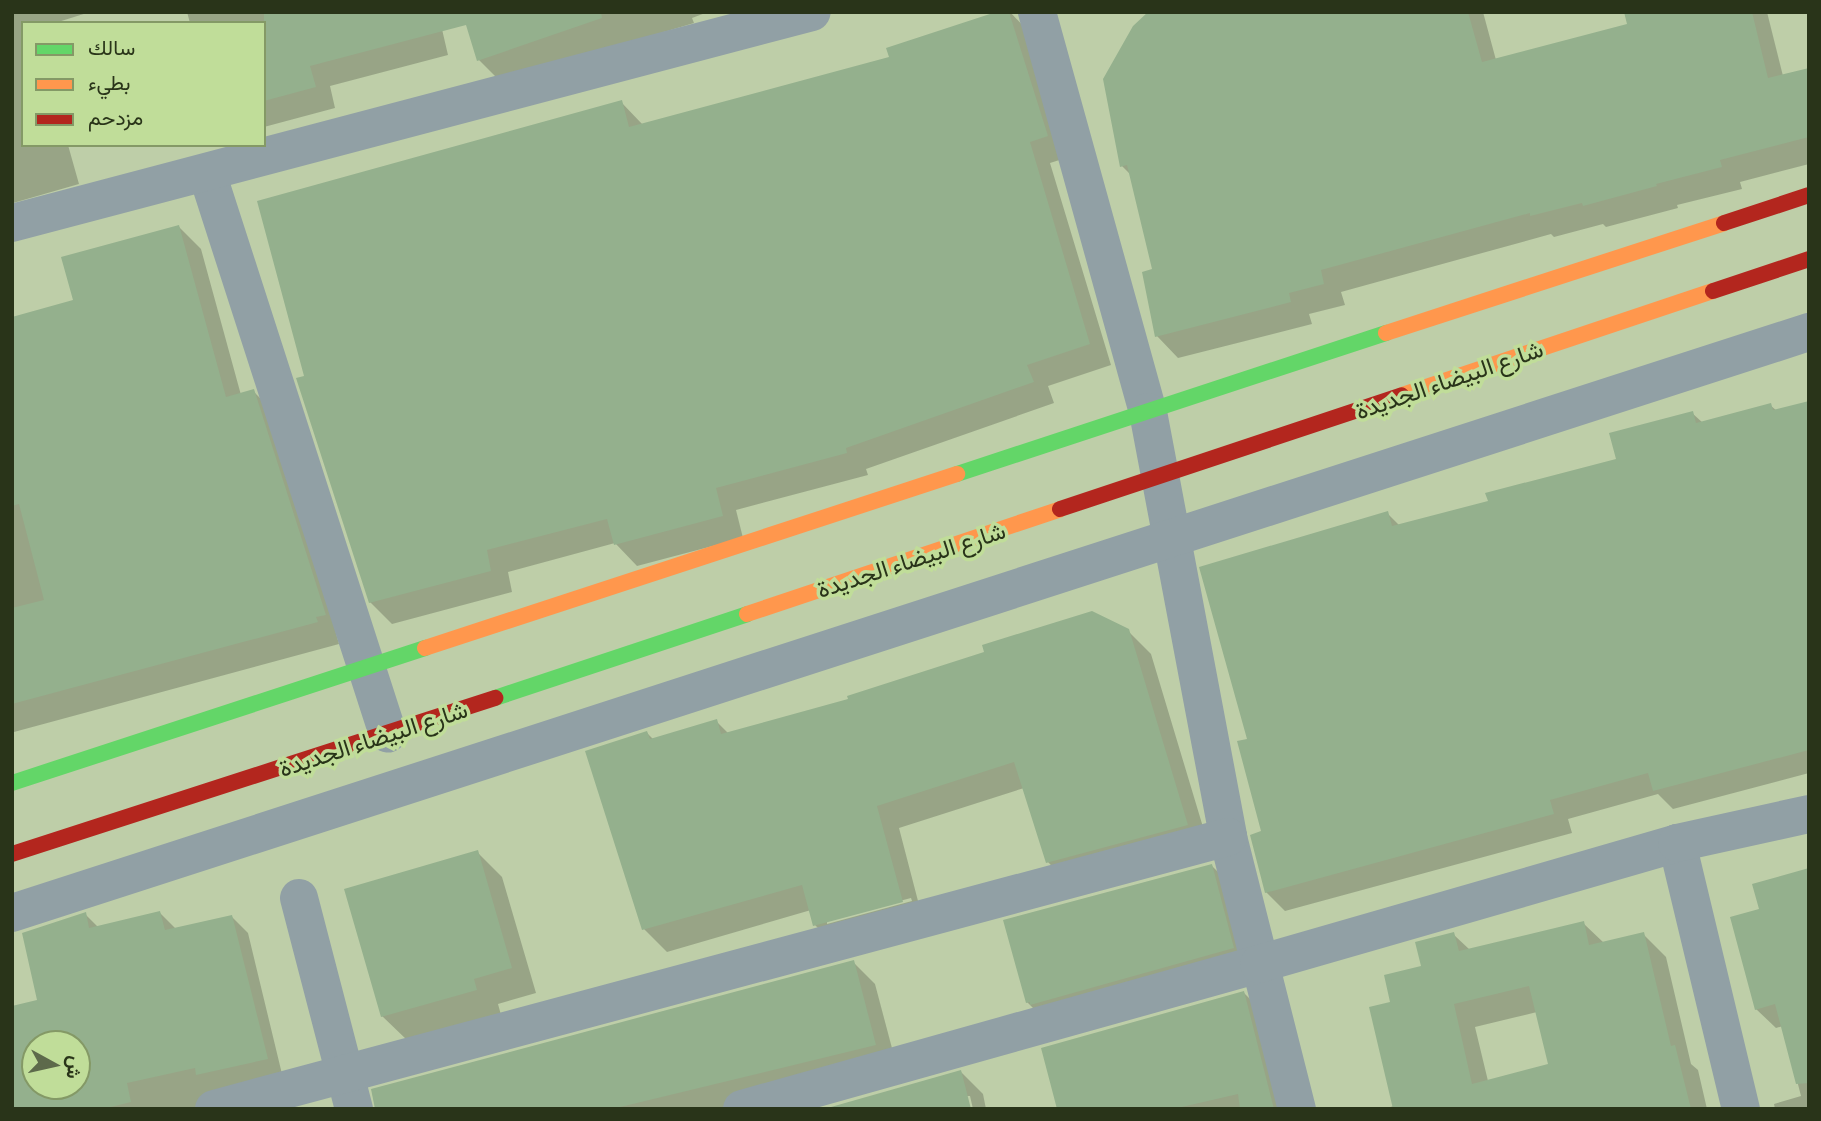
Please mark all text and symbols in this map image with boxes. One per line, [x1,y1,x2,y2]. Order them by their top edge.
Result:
legend [21,21,266,147]
text: سالك [88,34,135,59]
text: بطيء [88,69,131,94]
text: مزدحم [88,104,143,129]
street label: شارع البيضاء الجديدة [1351,333,1547,425]
street label: شارع البيضاء الجديدة [813,515,1009,603]
street label: شارع البيضاء الجديدة [275,694,471,782]
north arrow [21,1030,91,1100]
text: ش [62,1055,88,1081]

